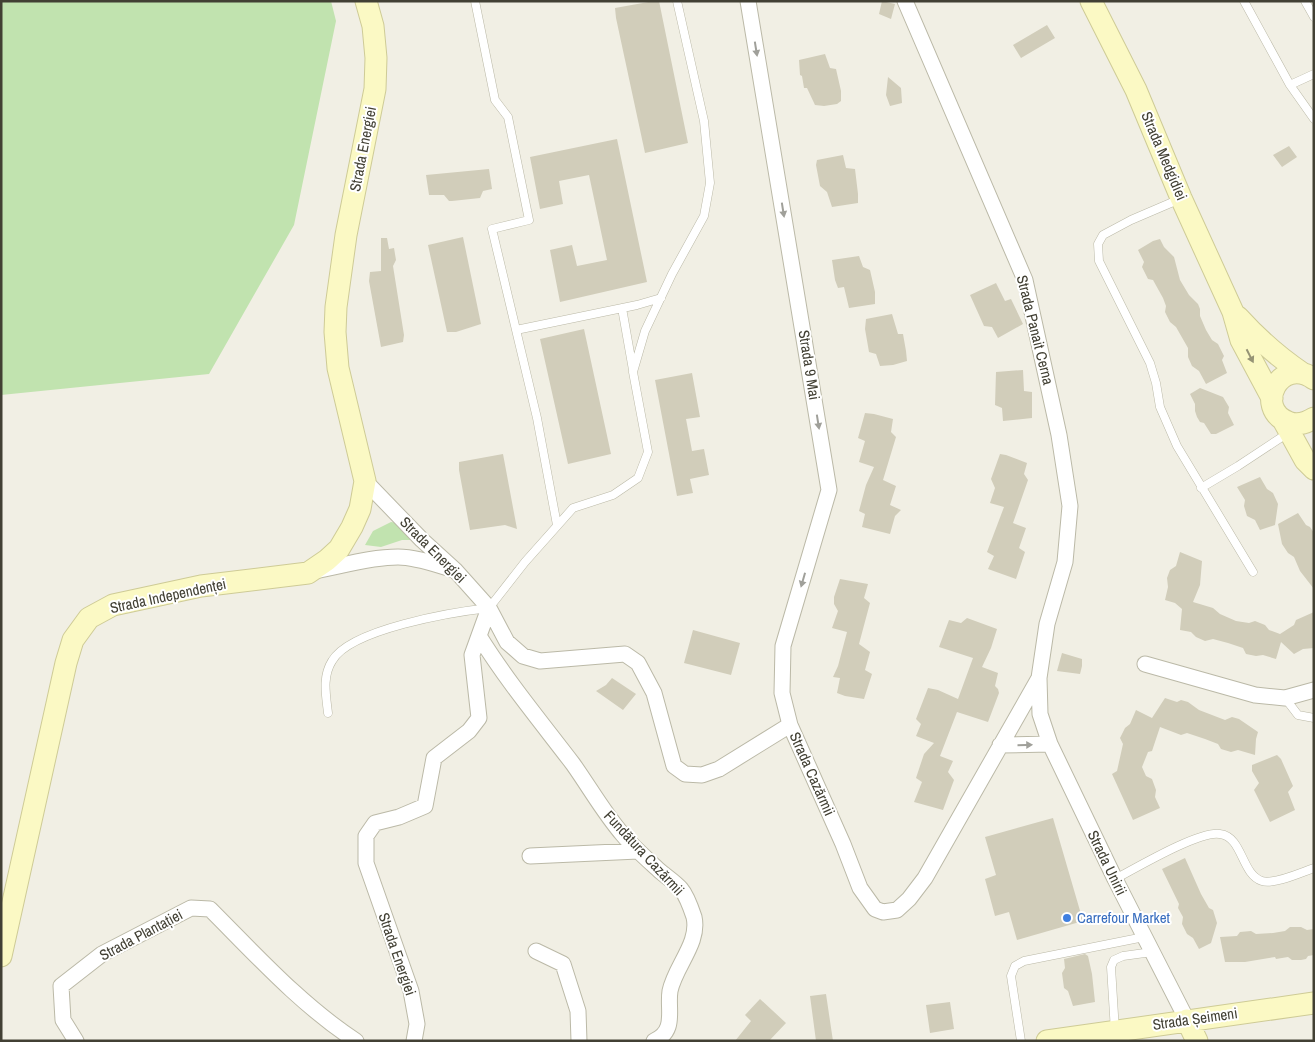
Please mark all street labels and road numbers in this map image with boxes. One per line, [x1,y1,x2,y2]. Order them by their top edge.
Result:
street label: Strada Energiei [344,105,381,193]
street label: Strada Medgidiei [1136,108,1193,203]
street label: Strada Panait Cerna [1012,273,1059,387]
street label: Strada 9 Mai [794,328,825,401]
street label: Strada Energiei [395,512,471,588]
street label: Strada Independenței [108,573,228,618]
street label: Strada Cazărmii [785,729,840,819]
street label: Fundătura Cazărmii [599,805,689,900]
street label: Strada Unirii [1083,827,1132,899]
street label: Strada Plantației [95,904,186,965]
street label: Strada Energiei [374,910,421,998]
street label: Strada Șeimeni [1151,1002,1239,1035]

